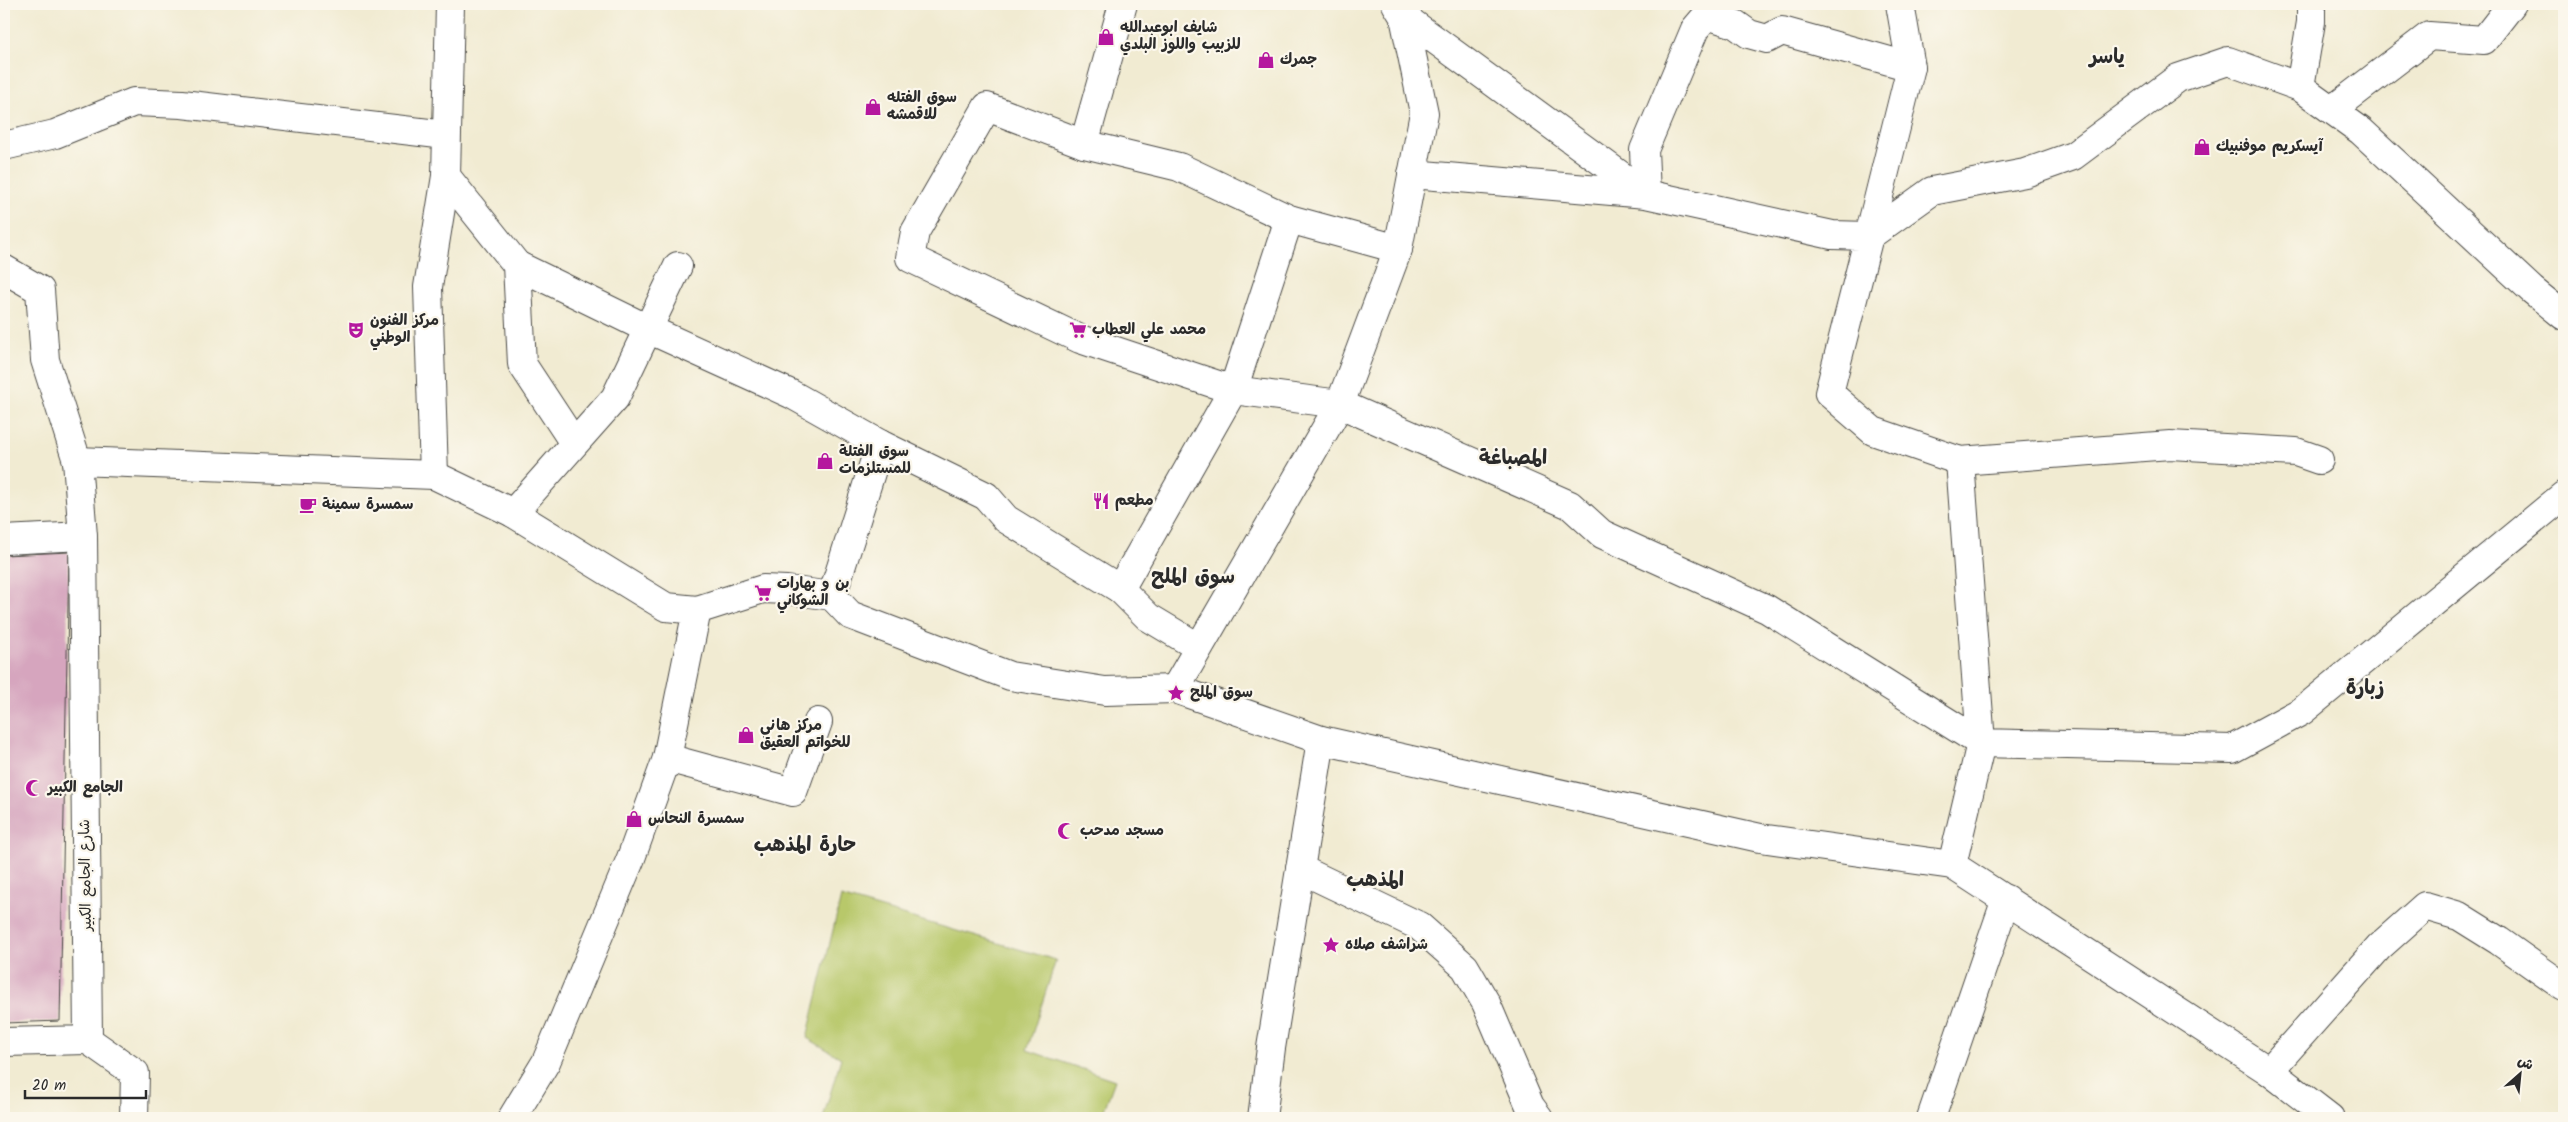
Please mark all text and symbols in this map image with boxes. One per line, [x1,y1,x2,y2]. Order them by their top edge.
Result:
place label: شايف ابوعبدالله للزبيب واللوز البلدي [1120,16,1241,57]
shop icon: شايف ابوعبدالله للزبيب واللوز البلدي [1096,27,1116,47]
district label: ياسر [2088,42,2125,74]
place label: جمرك [1280,48,1317,72]
shop icon: جمرك [1256,50,1276,70]
place label: سوق الفتله للاقمشه [887,86,957,127]
shop icon: سوق الفتله للاقمشه [863,97,883,117]
place label: آيسكريم موفنبيك [2216,135,2324,159]
shop icon: آيسكريم موفنبيك [2192,137,2212,157]
place label: مركز الفنون الوطني [370,309,439,351]
place label: محمد علي العطاب [1092,318,1206,343]
theatre icon: مركز الفنون الوطني [346,320,366,340]
supermarket icon: محمد علي العطاب [1068,320,1088,340]
place label: سوق الفتلة للمستلزمات [839,440,911,481]
district label: المصباغة [1479,443,1547,475]
shop icon: سوق الفتلة للمستلزمات [815,451,835,471]
place label: مطعم [1115,489,1154,513]
restaurant icon: مطعم [1091,491,1111,511]
place label: سمسرة سمينة [322,493,414,517]
cafe icon: سمسرة سمينة [298,495,318,515]
district label: سوق الملح [1151,562,1235,594]
place label: بن و بهارات الشوكاني [777,572,849,614]
supermarket icon: بن و بهارات الشوكاني [753,583,773,603]
district label: زبارة [2346,673,2384,705]
place label: سوق الملح [1190,681,1253,705]
place icon: سوق الملح [1166,683,1186,703]
place label: مركز هاني للخواتم العقيق [760,714,851,755]
shop icon: مركز هاني للخواتم العقيق [736,725,756,745]
place label: الجامع الكبير [46,776,123,800]
mosque icon: الجامع الكبير [24,778,44,798]
place label: سمسرة النحاس [648,807,745,831]
shop icon: سمسرة النحاس [624,809,644,829]
street label: شارع الجامع الكبير [73,819,99,933]
place label: مسجد مدحب [1080,819,1164,843]
mosque icon: مسجد مدحب [1056,821,1076,841]
district label: حارة المذهب [754,830,856,862]
district label: المذهب [1346,865,1404,897]
place label: شراشف صلاه [1345,933,1428,957]
place icon: شراشف صلاه [1321,935,1341,955]
north arrow [2496,1050,2546,1100]
text: ش [2514,1050,2537,1077]
scale bar [25,1067,146,1099]
text: 20 m [32,1074,66,1098]

